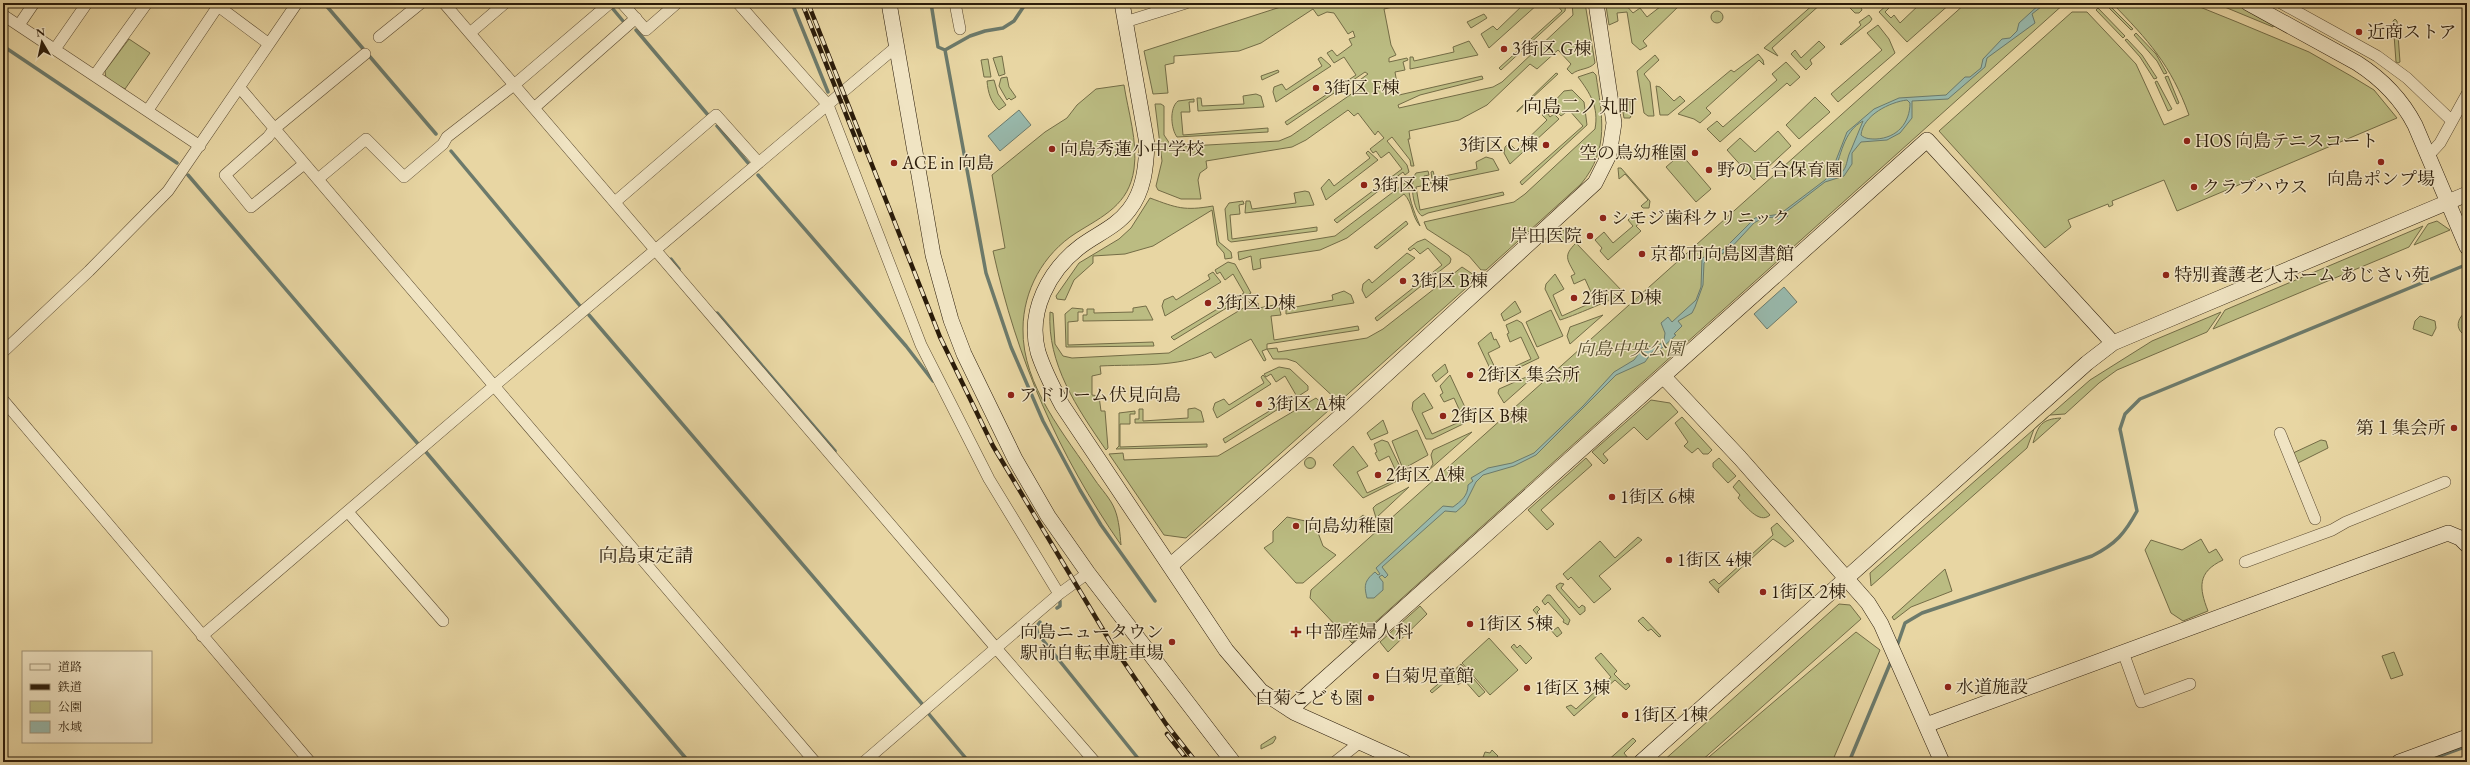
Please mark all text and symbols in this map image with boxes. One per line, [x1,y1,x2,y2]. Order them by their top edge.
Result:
place label: 近商ストア [2367,20,2456,43]
north arrow [22,22,62,62]
text: N [35,24,46,40]
marker: 近商ストア [2354,27,2364,37]
place label: 3街区 G棟 [1512,37,1591,60]
marker: 3街区 G棟 [1499,44,1509,54]
place label: 3街区 F棟 [1324,76,1399,99]
marker: 3街区 F棟 [1311,83,1321,93]
district label: 向島二ノ丸町 [1523,94,1637,119]
place label: HOS 向島テニスコート [2195,129,2379,152]
place label: 3街区 C棟 [1459,133,1538,156]
marker: HOS 向島テニスコート [2182,136,2192,146]
place label: 向島秀蓮小中学校 [1060,137,1204,160]
marker: 3街区 C棟 [1541,140,1551,150]
place label: 空の鳥幼稚園 [1579,141,1687,164]
marker: 向島秀蓮小中学校 [1047,144,1057,154]
marker: 空の鳥幼稚園 [1690,148,1700,158]
place label: ACE in 向島 [901,151,994,174]
marker: 向島ポンプ場 [2376,157,2386,167]
marker: ACE in 向島 [889,158,899,168]
place label: 野の百合保育園 [1717,158,1843,181]
marker: 野の百合保育園 [1704,165,1714,175]
place label: 向島ポンプ場 [2327,167,2435,190]
place label: 3街区 E棟 [1372,173,1448,196]
place label: クラブハウス [2202,175,2308,198]
marker: 3街区 E棟 [1359,180,1369,190]
marker: クラブハウス [2189,182,2199,192]
place label: シモジ歯科クリニック [1611,206,1790,229]
marker: シモジ歯科クリニック [1598,213,1608,223]
place label: 岸田医院 [1510,224,1582,247]
marker: 岸田医院 [1585,231,1595,241]
place label: 京都市向島図書館 [1650,242,1794,265]
marker: 京都市向島図書館 [1637,249,1647,259]
place label: 特別養護老人ホーム あじさい苑 [2174,263,2430,286]
place label: 3街区 B棟 [1411,269,1488,292]
marker: 特別養護老人ホーム あじさい苑 [2161,270,2171,280]
marker: 3街区 B棟 [1398,276,1408,286]
place label: 2街区 D棟 [1582,286,1662,309]
place label: 3街区 D棟 [1216,291,1296,314]
marker: 2街区 D棟 [1569,293,1579,303]
marker: 3街区 D棟 [1203,298,1213,308]
park label: 向島中央公園 [1576,337,1687,360]
place label: 2街区 集会所 [1478,363,1580,386]
marker: 2街区 集会所 [1465,370,1475,380]
place label: アドリーム伏見向島 [1019,383,1181,406]
marker: アドリーム伏見向島 [1006,390,1016,400]
place label: 3街区 A棟 [1267,392,1346,415]
marker: 3街区 A棟 [1254,399,1264,409]
place label: 2街区 B棟 [1451,404,1528,427]
marker: 2街区 B棟 [1438,411,1448,421]
place label: 第１集会所 [2356,416,2446,439]
marker: 第１集会所 [2449,423,2459,433]
place label: 2街区 A棟 [1386,463,1465,486]
marker: 2街区 A棟 [1373,470,1383,480]
place label: 1街区 6棟 [1620,485,1695,508]
marker: 1街区 6棟 [1607,492,1617,502]
place label: 向島幼稚園 [1304,514,1394,537]
marker: 向島幼稚園 [1291,521,1301,531]
district label: 向島東定請 [598,543,694,568]
place label: 1街区 4棟 [1677,548,1752,571]
marker: 1街区 4棟 [1664,555,1674,565]
place label: 1街区 2棟 [1771,580,1846,603]
marker: 1街区 2棟 [1758,587,1768,597]
place label: 1街区 5棟 [1478,612,1553,635]
marker: 1街区 5棟 [1465,619,1475,629]
place label: 向島ニュータウン 駅前自転車駐車場 [1020,620,1164,664]
place label: 中部産婦人科 [1305,620,1413,643]
marker: 中部産婦人科 [1290,626,1302,638]
marker: 向島ニュータウン 駅前自転車駐車場 [1167,637,1177,647]
legend [22,651,152,743]
text: 道路 [58,659,82,675]
place label: 白菊児童館 [1384,664,1474,687]
marker: 白菊児童館 [1371,671,1381,681]
place label: 水道施設 [1956,675,2028,698]
place label: 1街区 3棟 [1535,676,1610,699]
text: 鉄道 [57,679,82,695]
marker: 水道施設 [1943,682,1953,692]
marker: 1街区 3棟 [1522,683,1532,693]
place label: 白菊こども園 [1255,686,1363,709]
marker: 白菊こども園 [1366,693,1376,703]
text: 公園 [58,699,82,715]
place label: 1街区 1棟 [1633,703,1708,726]
marker: 1街区 1棟 [1620,710,1630,720]
text: 水域 [58,719,82,735]

